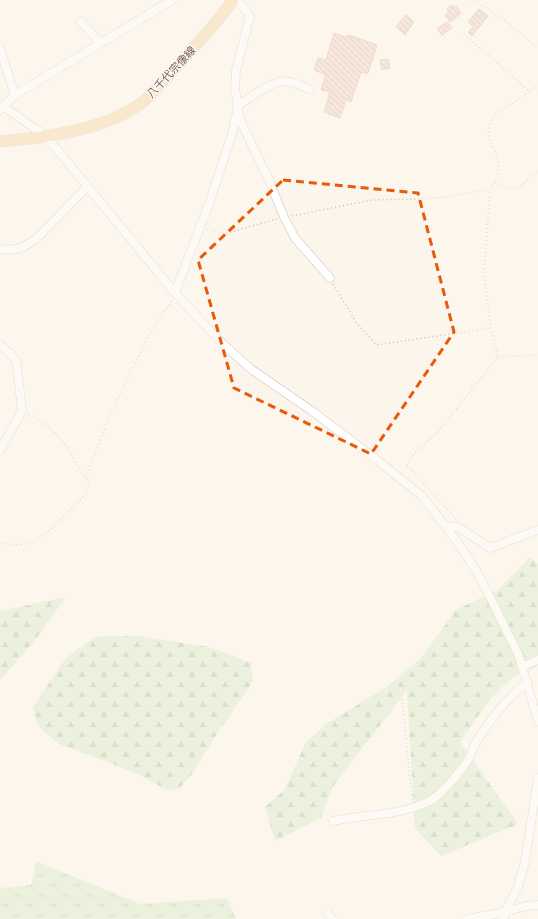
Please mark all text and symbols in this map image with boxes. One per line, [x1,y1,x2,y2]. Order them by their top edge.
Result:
street label: 八千代宗像線 [143,43,199,101]

